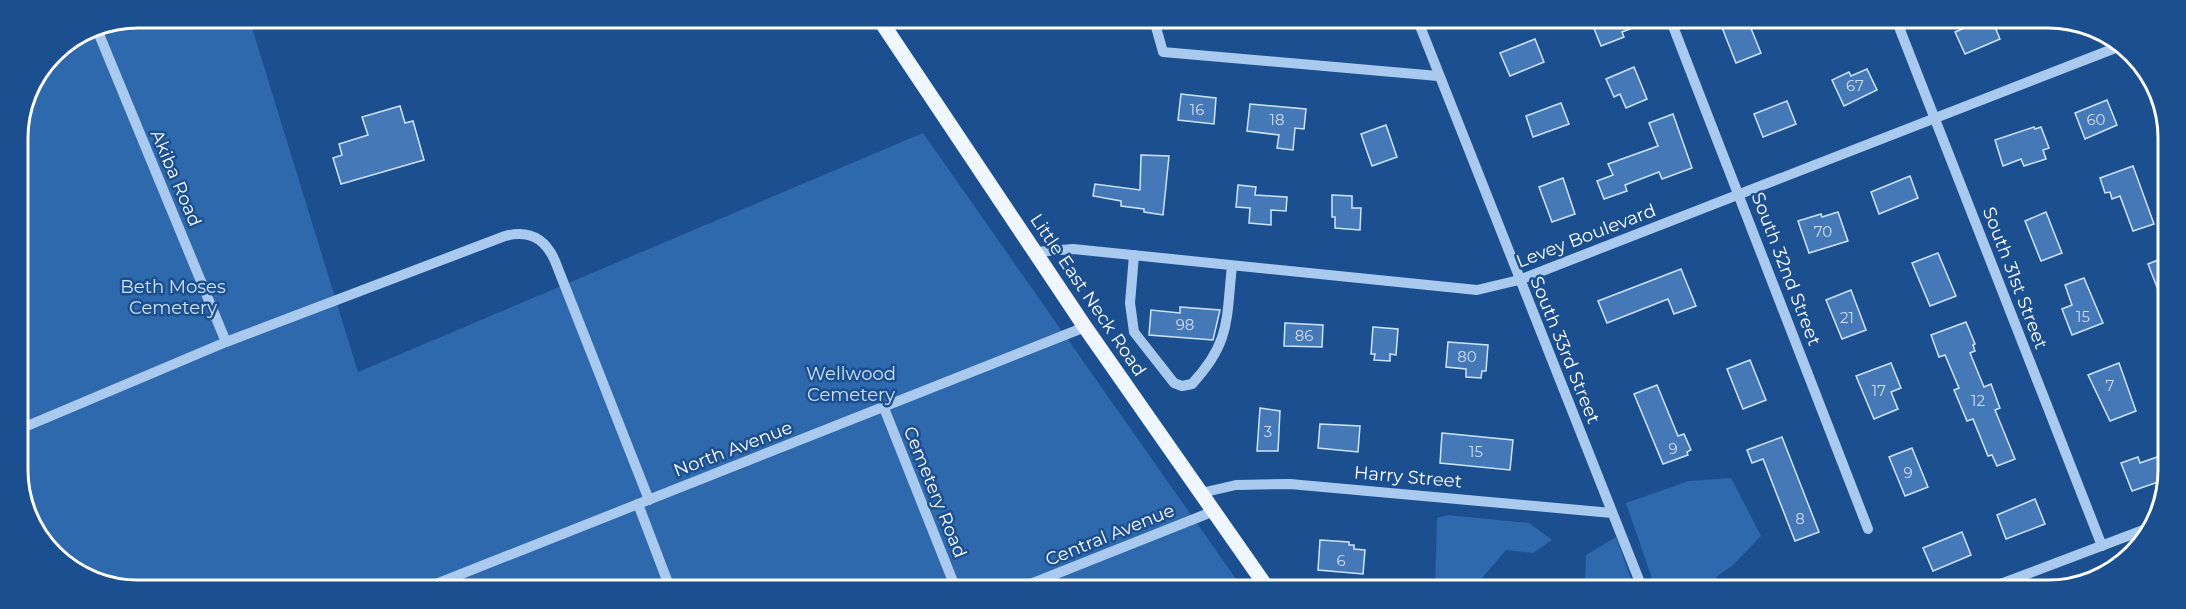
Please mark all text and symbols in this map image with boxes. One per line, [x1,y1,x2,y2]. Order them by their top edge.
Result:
house number: 67 [1846,76,1864,95]
house number: 16 [1190,100,1204,119]
house number: 18 [1270,110,1285,129]
house number: 60 [2086,110,2106,129]
street label: Akiba Road [146,126,206,230]
street label: South 32nd Street [1747,189,1825,349]
street label: Levey Boulevard [1513,199,1659,273]
street label: South 31st Street [1978,204,2052,352]
street label: Little East Neck Road [1025,209,1151,381]
house number: 70 [1814,222,1832,241]
street label: South 33rd Street [1525,273,1605,427]
park label: Beth Moses Cemetery [120,276,226,319]
house number: 15 [2076,307,2090,326]
house number: 21 [1840,308,1854,327]
house number: 98 [1176,315,1194,334]
house number: 86 [1295,326,1313,345]
house number: 80 [1457,347,1477,366]
park label: Wellwood Cemetery [806,363,896,406]
house number: 7 [2106,376,2115,395]
house number: 17 [1872,381,1886,400]
house number: 12 [1971,391,1985,410]
street label: North Avenue [670,416,796,482]
house number: 3 [1264,422,1272,441]
street label: Cemetery Road [899,423,971,561]
house number: 9 [1668,439,1678,458]
house number: 15 [1469,442,1483,461]
street label: Harry Street [1353,461,1463,493]
house number: 9 [1903,463,1913,482]
street label: Central Avenue [1042,499,1178,571]
house number: 8 [1795,509,1805,528]
house number: 6 [1336,551,1346,570]

